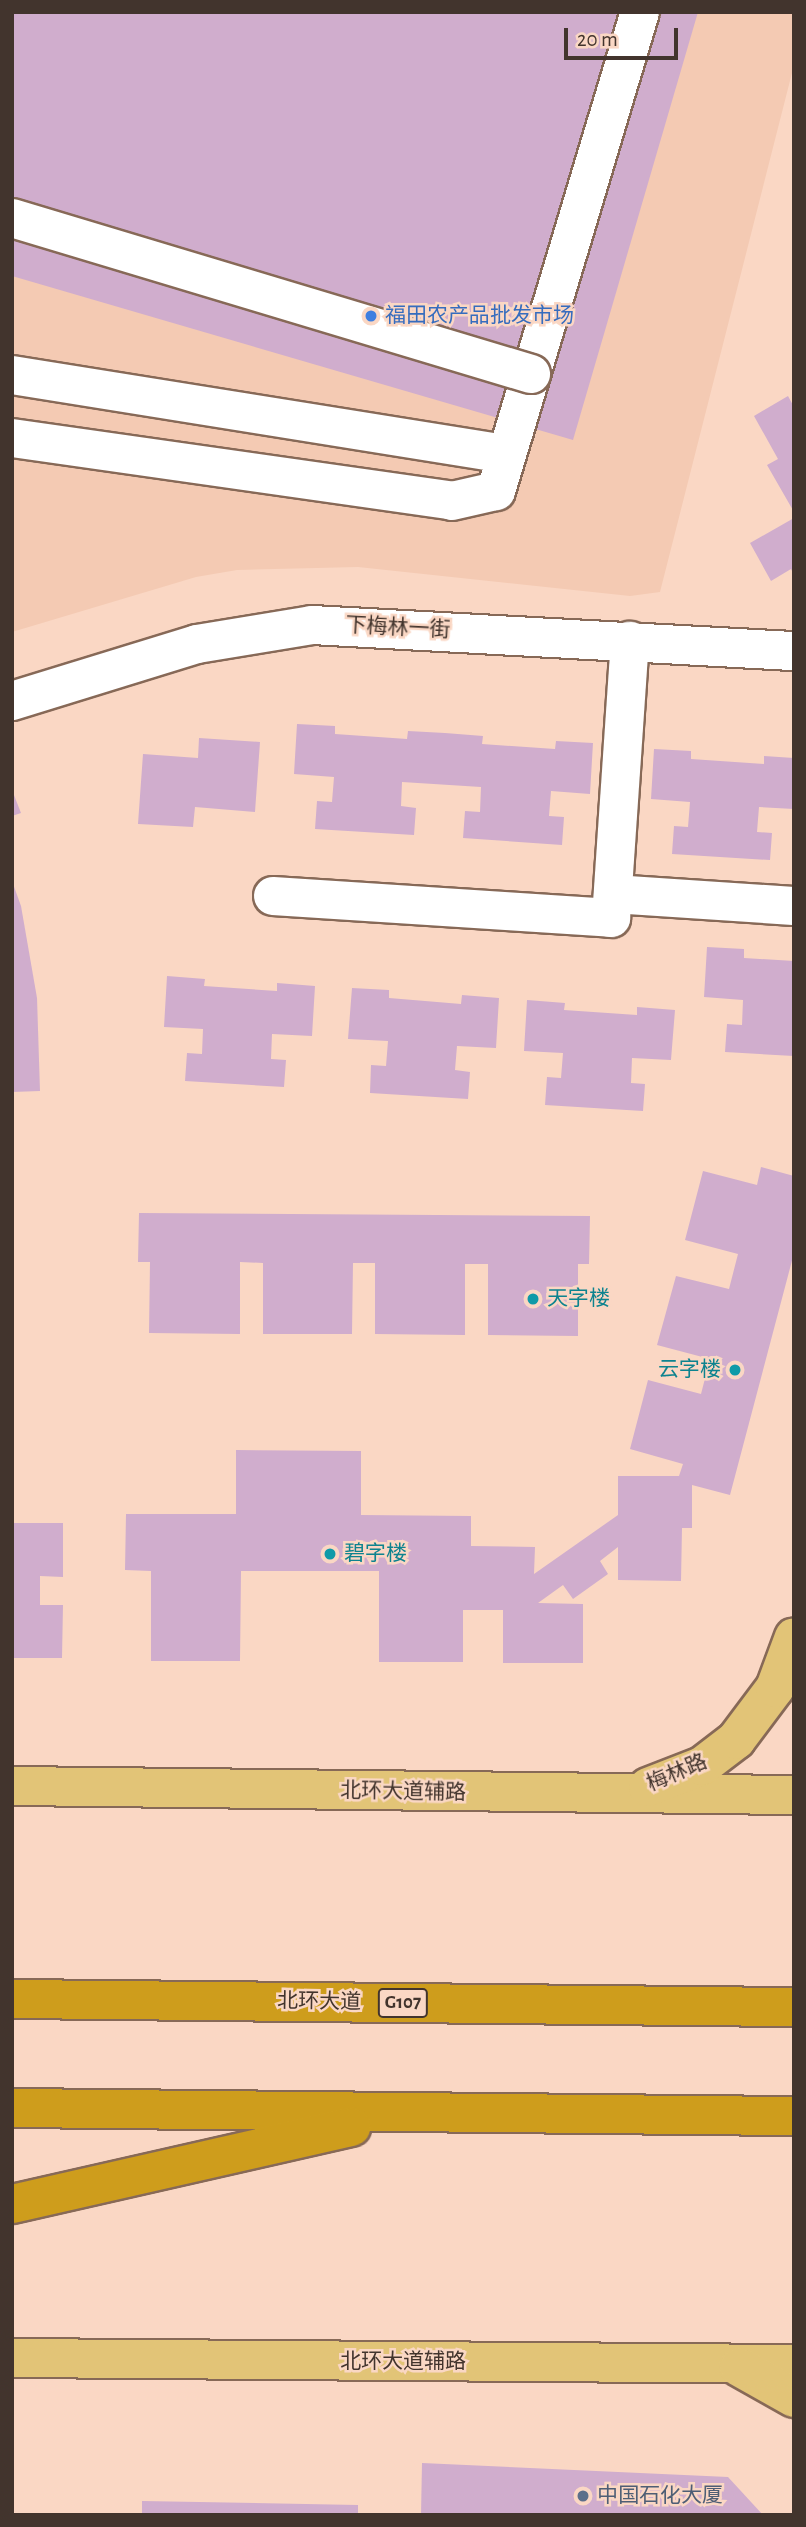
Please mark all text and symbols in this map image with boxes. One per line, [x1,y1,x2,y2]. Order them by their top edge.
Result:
scale bar [568,14,682,58]
text: 20 m [577,29,618,50]
place label: 福田农产品批发市场 [385,303,574,329]
marker: 福田农产品批发市场 [363,308,379,324]
street label: 下梅林一街 [345,613,451,643]
place label: 天字楼 [547,1286,610,1312]
marker: 天字楼 [525,1291,541,1307]
place label: 云字楼 [658,1357,721,1383]
marker: 云字楼 [727,1362,743,1378]
place label: 碧字楼 [344,1541,407,1567]
marker: 碧字楼 [322,1546,338,1562]
street label: 梅林路 [643,1749,711,1797]
street label: 北环大道辅路 [340,1778,466,1806]
road number: G107 [377,1988,429,2019]
street label: 北环大道 [277,1989,361,2015]
street label: 北环大道辅路 [340,2349,466,2375]
place label: 中国石化大厦 [597,2483,723,2509]
marker: 中国石化大厦 [575,2488,591,2504]

